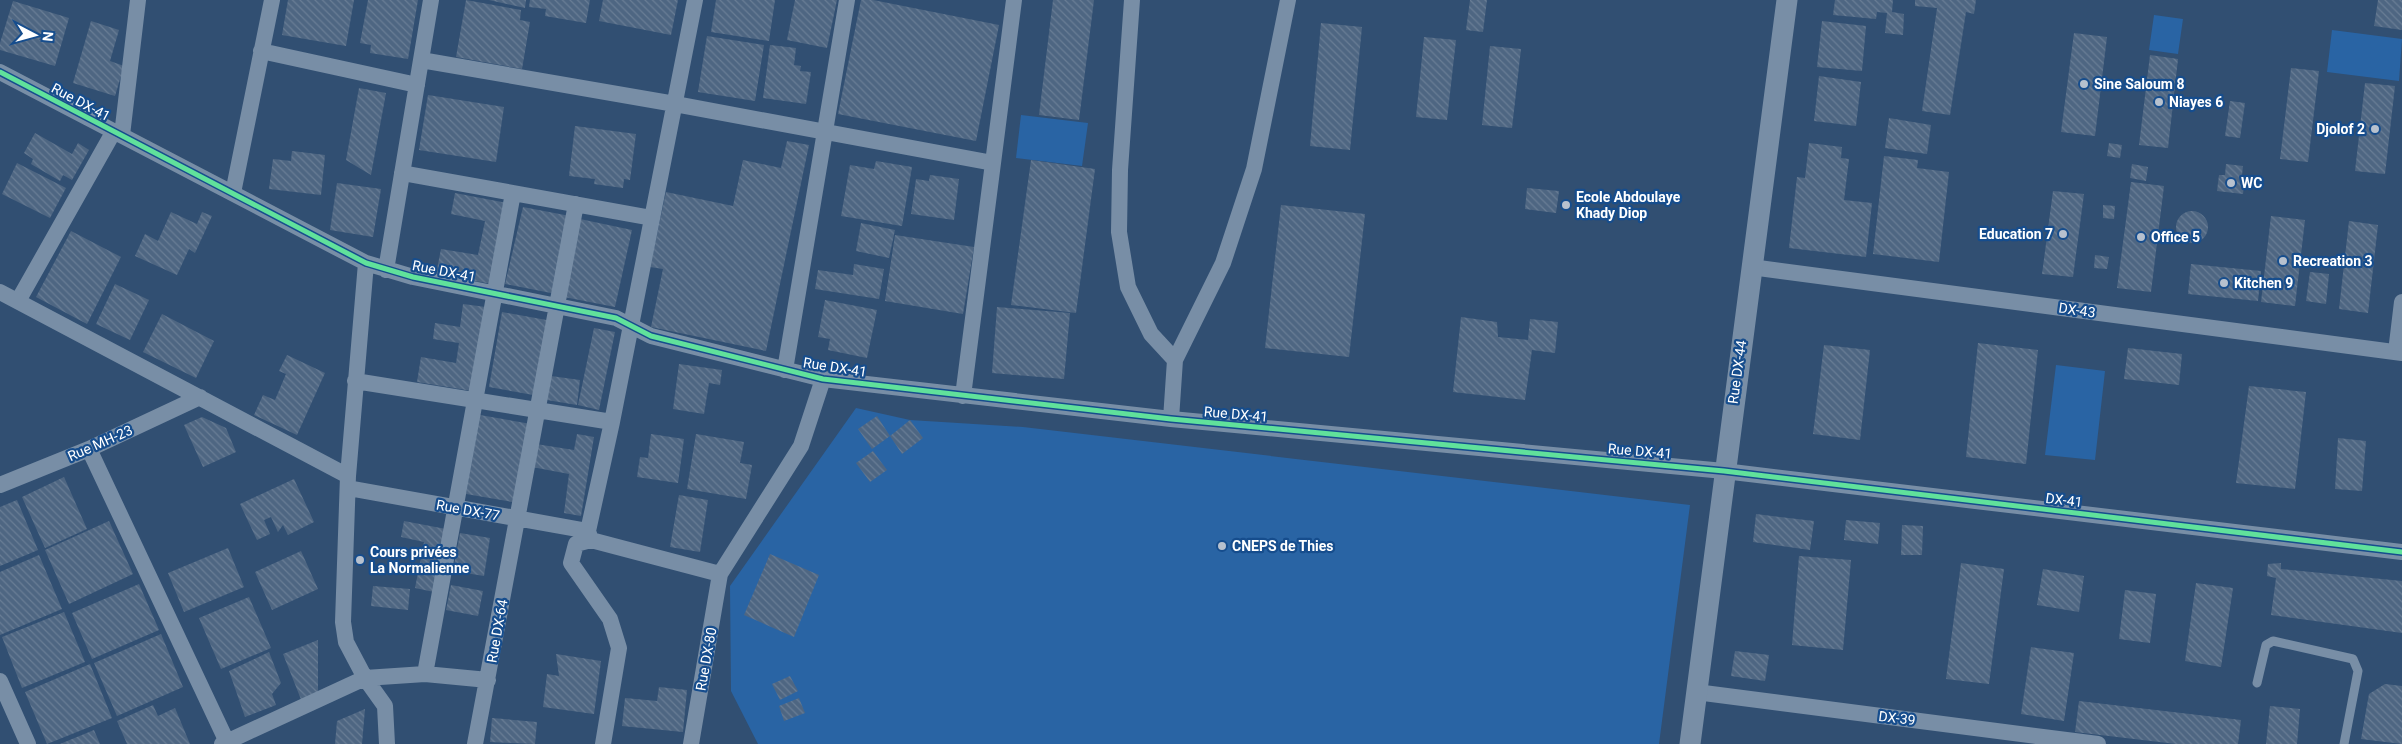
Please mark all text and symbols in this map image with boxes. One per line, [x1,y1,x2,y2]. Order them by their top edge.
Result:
north arrow [10,10,60,60]
text: N [39,31,56,42]
place label: Sine Saloum 8 [2094,76,2184,92]
marker: Sine Saloum 8 [2078,78,2090,90]
street label: Rue DX-41 [49,80,113,124]
place label: Niayes 6 [2169,94,2223,110]
marker: Niayes 6 [2153,96,2165,108]
place label: Djolof 2 [2316,121,2365,137]
marker: Djolof 2 [2369,123,2381,135]
place label: WC [2241,175,2262,191]
marker: WC [2225,177,2237,189]
place label: Ecole Abdoulaye Khady Diop [1576,189,1681,221]
marker: Ecole Abdoulaye Khady Diop [1560,199,1572,211]
place label: Education 7 [1979,226,2053,242]
marker: Education 7 [2057,228,2069,240]
place label: Office 5 [2151,229,2200,245]
marker: Office 5 [2135,231,2147,243]
place label: Recreation 3 [2293,253,2373,269]
marker: Recreation 3 [2277,255,2289,267]
street label: Rue DX-41 [411,257,477,285]
place label: Kitchen 9 [2234,275,2293,291]
marker: Kitchen 9 [2218,277,2230,289]
street label: DX-43 [2058,299,2096,321]
street label: Rue DX-44 [1725,339,1749,405]
street label: Rue DX-41 [802,354,868,380]
street label: Rue DX-41 [1203,403,1269,425]
street label: Rue MH-23 [65,422,135,464]
street label: Rue DX-41 [1607,440,1673,462]
street label: DX-41 [2045,490,2083,510]
street label: Rue DX-77 [435,497,501,523]
place label: CNEPS de Thies [1232,538,1334,554]
marker: CNEPS de Thies [1216,540,1228,552]
place label: Cours privées La Normalienne [370,544,470,576]
marker: Cours privées La Normalienne [354,554,366,566]
street label: Rue DX-64 [484,598,510,664]
street label: Rue DX-80 [693,626,719,692]
street label: DX-39 [1878,708,1916,728]

